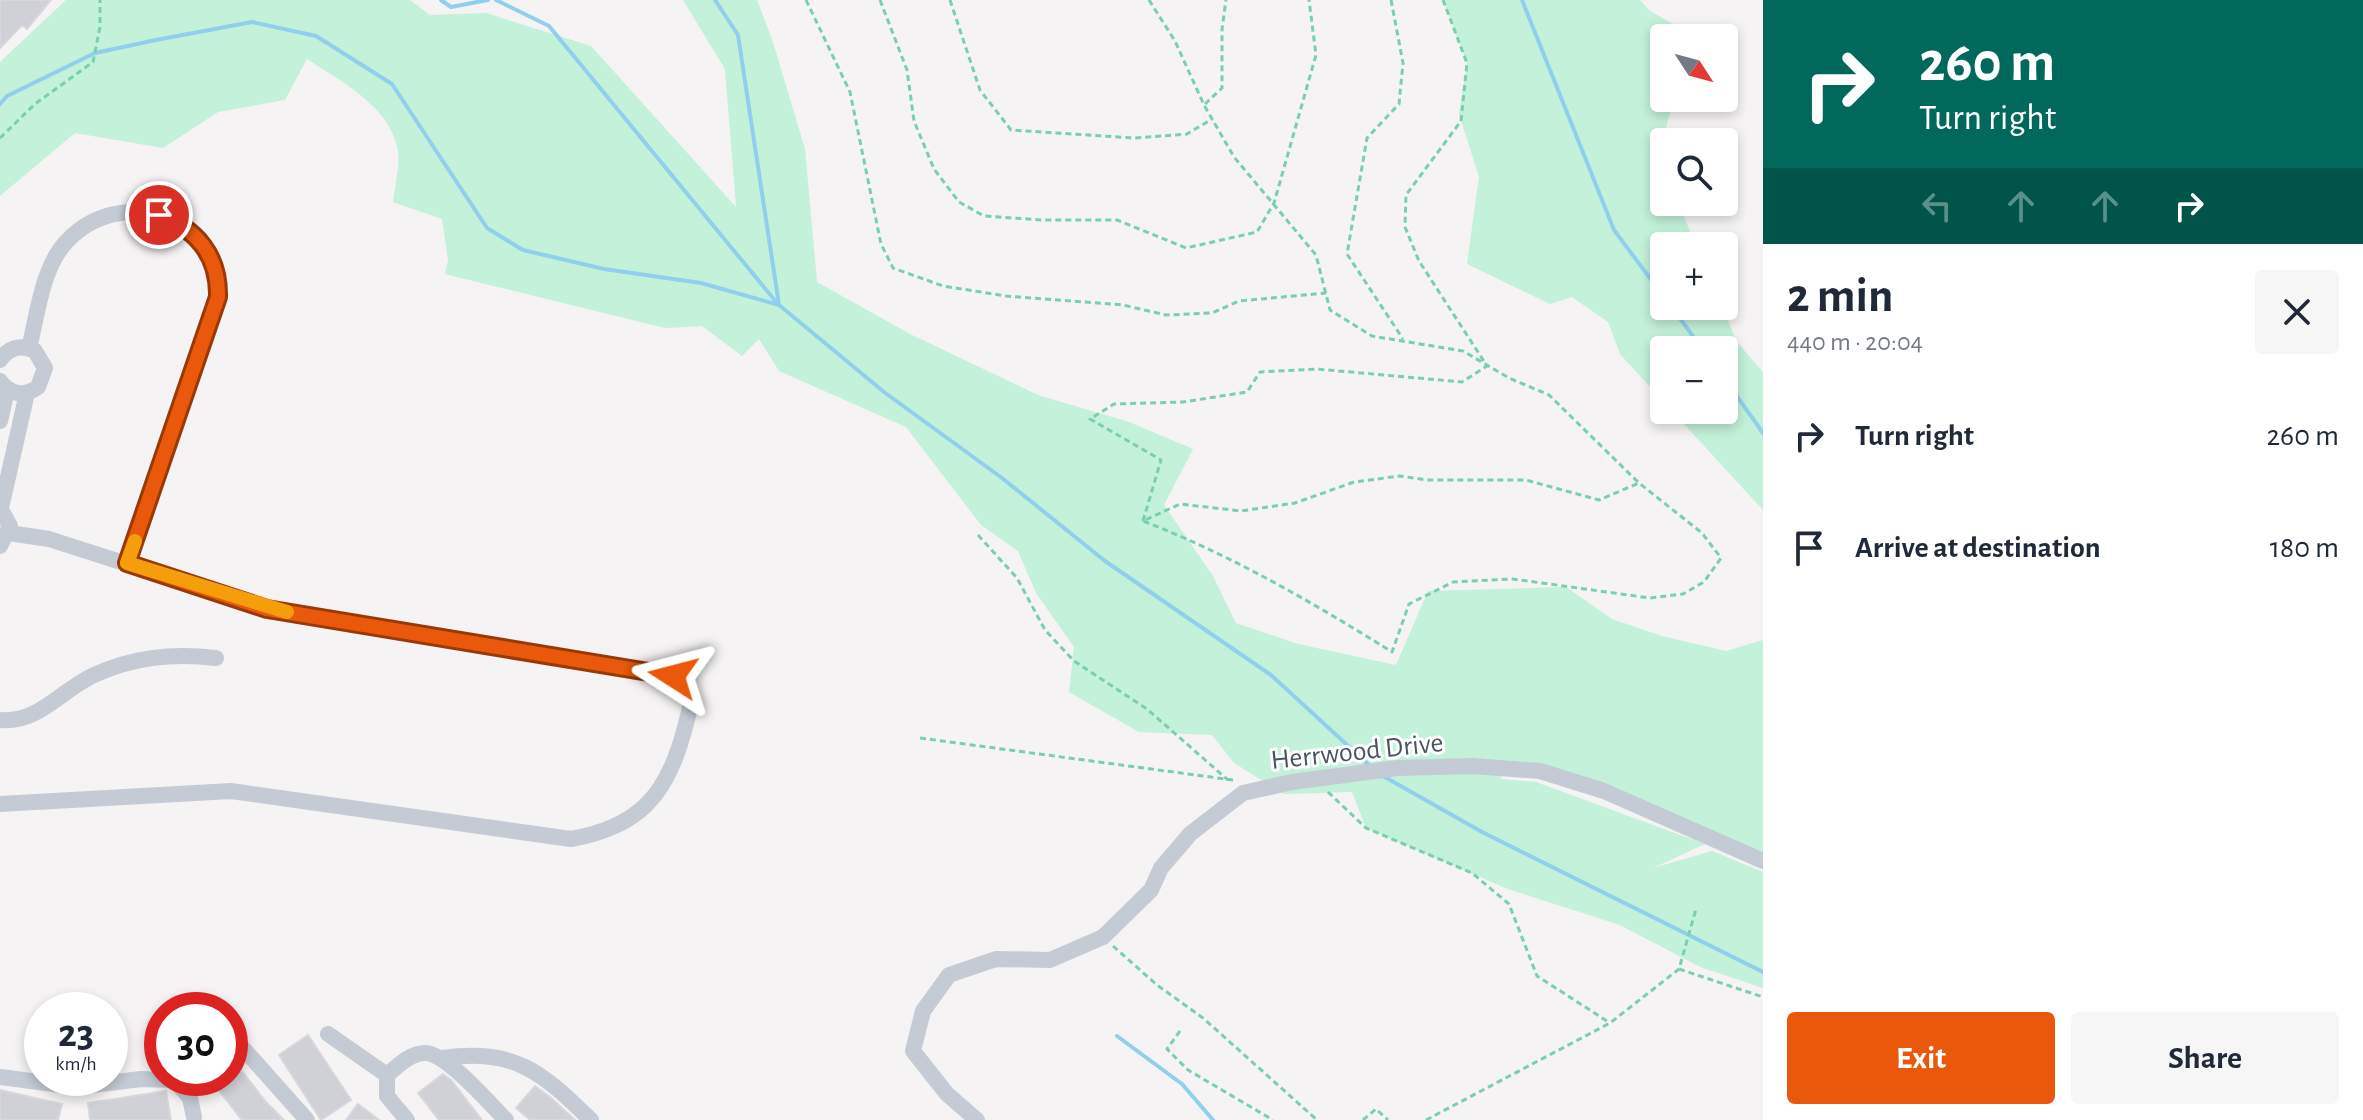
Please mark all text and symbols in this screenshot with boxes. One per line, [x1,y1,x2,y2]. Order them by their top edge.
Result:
north arrow [1650,24,1738,112]
map controls [1650,24,1738,424]
icon: right [1787,32,1891,136]
text: 260 m [1919,35,2055,91]
text: Turn right [1919,100,2056,136]
button: search [1650,128,1738,216]
pin [125,181,193,249]
icon: left [1915,184,1959,228]
icon: ahead [1999,184,2043,228]
icon: ahead [2083,184,2127,228]
icon: right [2167,184,2211,228]
icon: arrive [137,193,181,237]
button: + [1650,232,1738,320]
button: close [2255,270,2339,354]
text: 2 min [1787,273,1894,321]
text: 440 m · 20:04 [1787,329,1923,355]
button: − [1650,336,1738,424]
icon: right [1787,414,1831,458]
text: Turn right [1855,421,1974,451]
text: 260 m [2266,421,2339,451]
icon: arrive [1787,526,1831,570]
text: Arrive at destination [1855,533,2101,563]
text: 180 m [2270,533,2339,563]
position arrow [631,634,715,718]
street label: Herrwood Drive [1269,729,1445,775]
speed limit sign: 30 [144,992,248,1096]
button: Exit [1787,1012,2055,1104]
button: Share [2071,1012,2339,1104]
text: 23 [58,1014,94,1054]
text: km/h [55,1054,97,1074]

